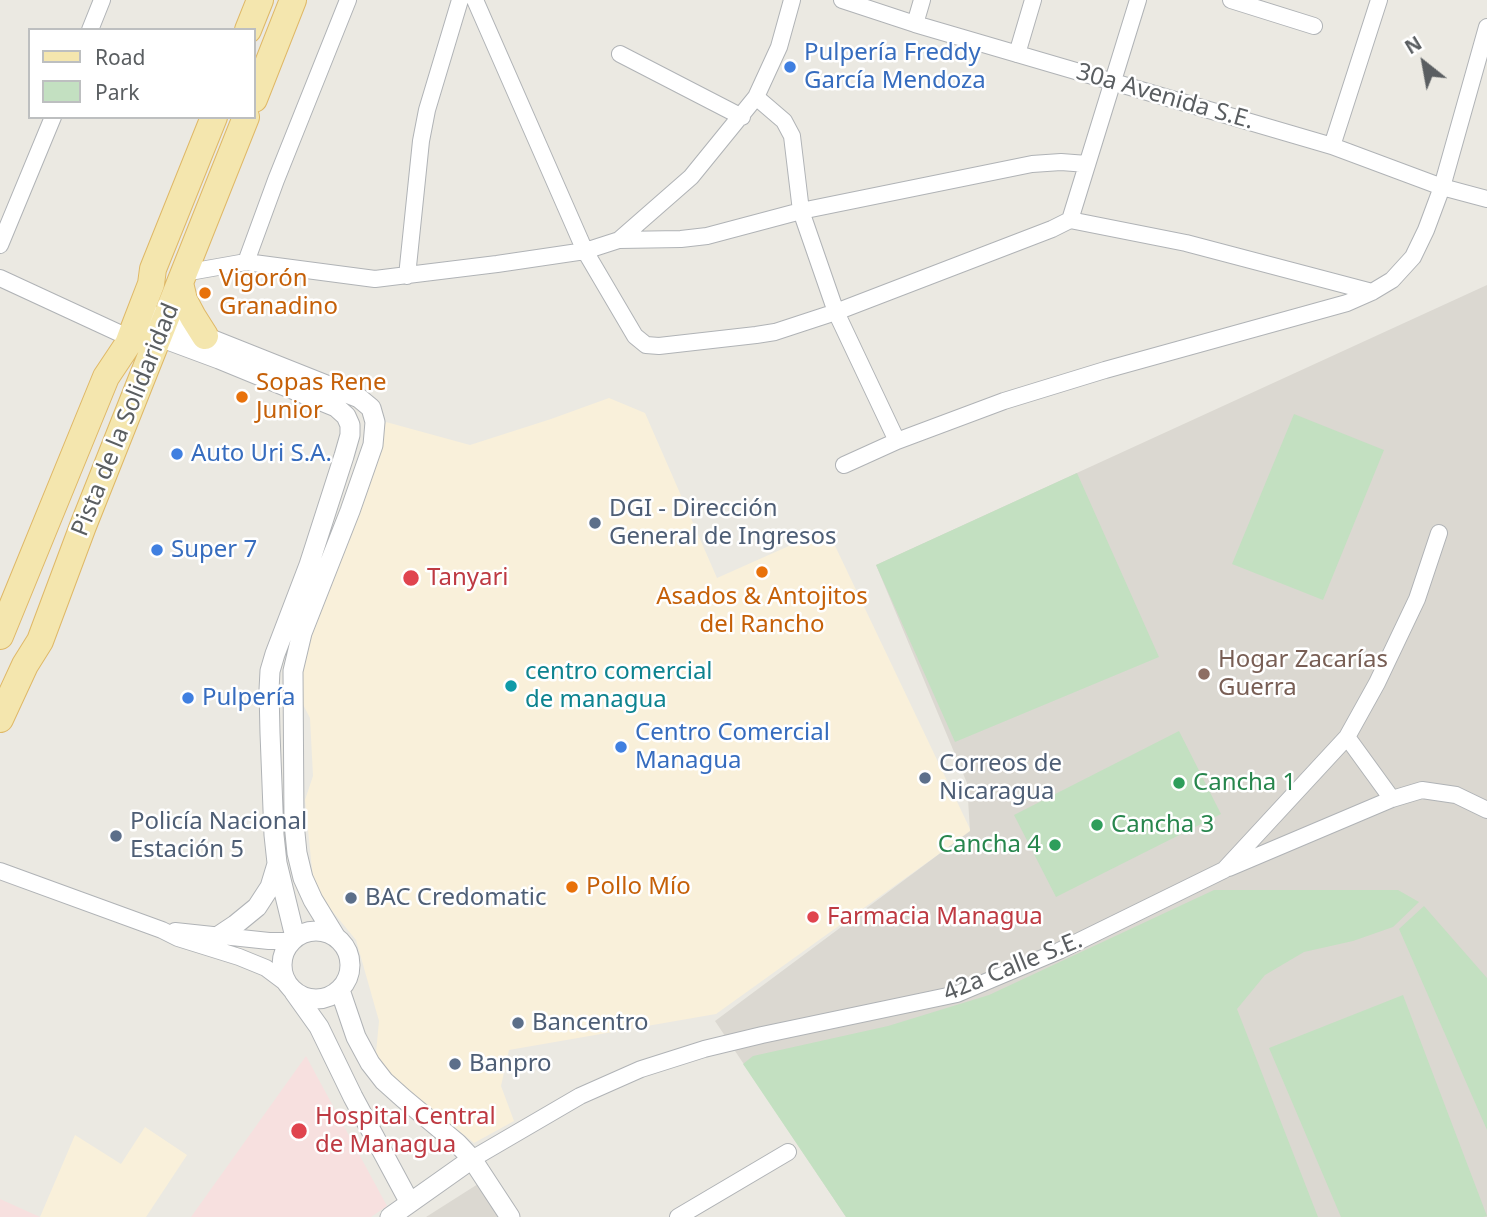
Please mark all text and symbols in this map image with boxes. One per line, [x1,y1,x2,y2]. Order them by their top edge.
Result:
legend [28,28,256,119]
north arrow [1389,28,1459,98]
text: N [1400,30,1426,60]
place label: Pulpería Freddy García Mendoza [804,39,986,95]
text: Road [95,43,145,71]
street label: 30a Avenida S.E. [1073,58,1257,136]
marker: Pulpería Freddy García Mendoza [782,59,798,75]
text: Park [95,78,139,106]
place label: Vigorón Granadino [219,265,338,321]
marker: Vigorón Granadino [197,285,213,301]
street label: Pista de la Solidaridad [66,299,186,541]
place label: Sopas Rene Junior [256,369,386,425]
marker: Sopas Rene Junior [234,389,250,405]
place label: Auto Uri S.A. [191,440,332,468]
marker: Auto Uri S.A. [169,446,185,462]
place label: DGI - Dirección General de Ingresos [609,495,836,551]
marker: DGI - Dirección General de Ingresos [587,515,603,531]
place label: Super 7 [171,536,257,564]
marker: Super 7 [149,542,165,558]
place label: Tanyari [427,564,509,592]
marker: Asados & Antojitos del Rancho [754,564,770,580]
marker: Tanyari [401,568,421,588]
place label: Asados & Antojitos del Rancho [656,583,868,639]
place label: Hogar Zacarías Guerra [1218,646,1388,702]
place label: centro comercial de managua [525,658,713,714]
marker: Hogar Zacarías Guerra [1196,666,1212,682]
marker: centro comercial de managua [503,678,519,694]
place label: Pulpería [202,684,295,712]
marker: Pulpería [180,690,196,706]
place label: Centro Comercial Managua [635,719,830,775]
marker: Centro Comercial Managua [613,739,629,755]
place label: Correos de Nicaragua [939,750,1062,806]
place label: Cancha 1 [1193,769,1296,797]
marker: Correos de Nicaragua [917,770,933,786]
marker: Cancha 1 [1171,775,1187,791]
place label: Policía Nacional Estación 5 [130,808,307,864]
place label: Cancha 3 [1111,811,1214,839]
marker: Cancha 3 [1089,817,1105,833]
marker: Policía Nacional Estación 5 [108,828,124,844]
place label: Cancha 4 [938,831,1041,859]
marker: Cancha 4 [1047,837,1063,853]
place label: Pollo Mío [586,873,691,901]
marker: Pollo Mío [564,879,580,895]
place label: BAC Credomatic [365,884,547,912]
marker: BAC Credomatic [343,890,359,906]
place label: Farmacia Managua [827,903,1043,931]
marker: Farmacia Managua [805,909,821,925]
street label: 42a Calle S.E. [939,926,1087,1008]
place label: Bancentro [532,1009,648,1037]
marker: Bancentro [510,1015,526,1031]
place label: Banpro [469,1050,552,1078]
marker: Banpro [447,1056,463,1072]
place label: Hospital Central de Managua [315,1103,496,1159]
marker: Hospital Central de Managua [289,1121,309,1141]

